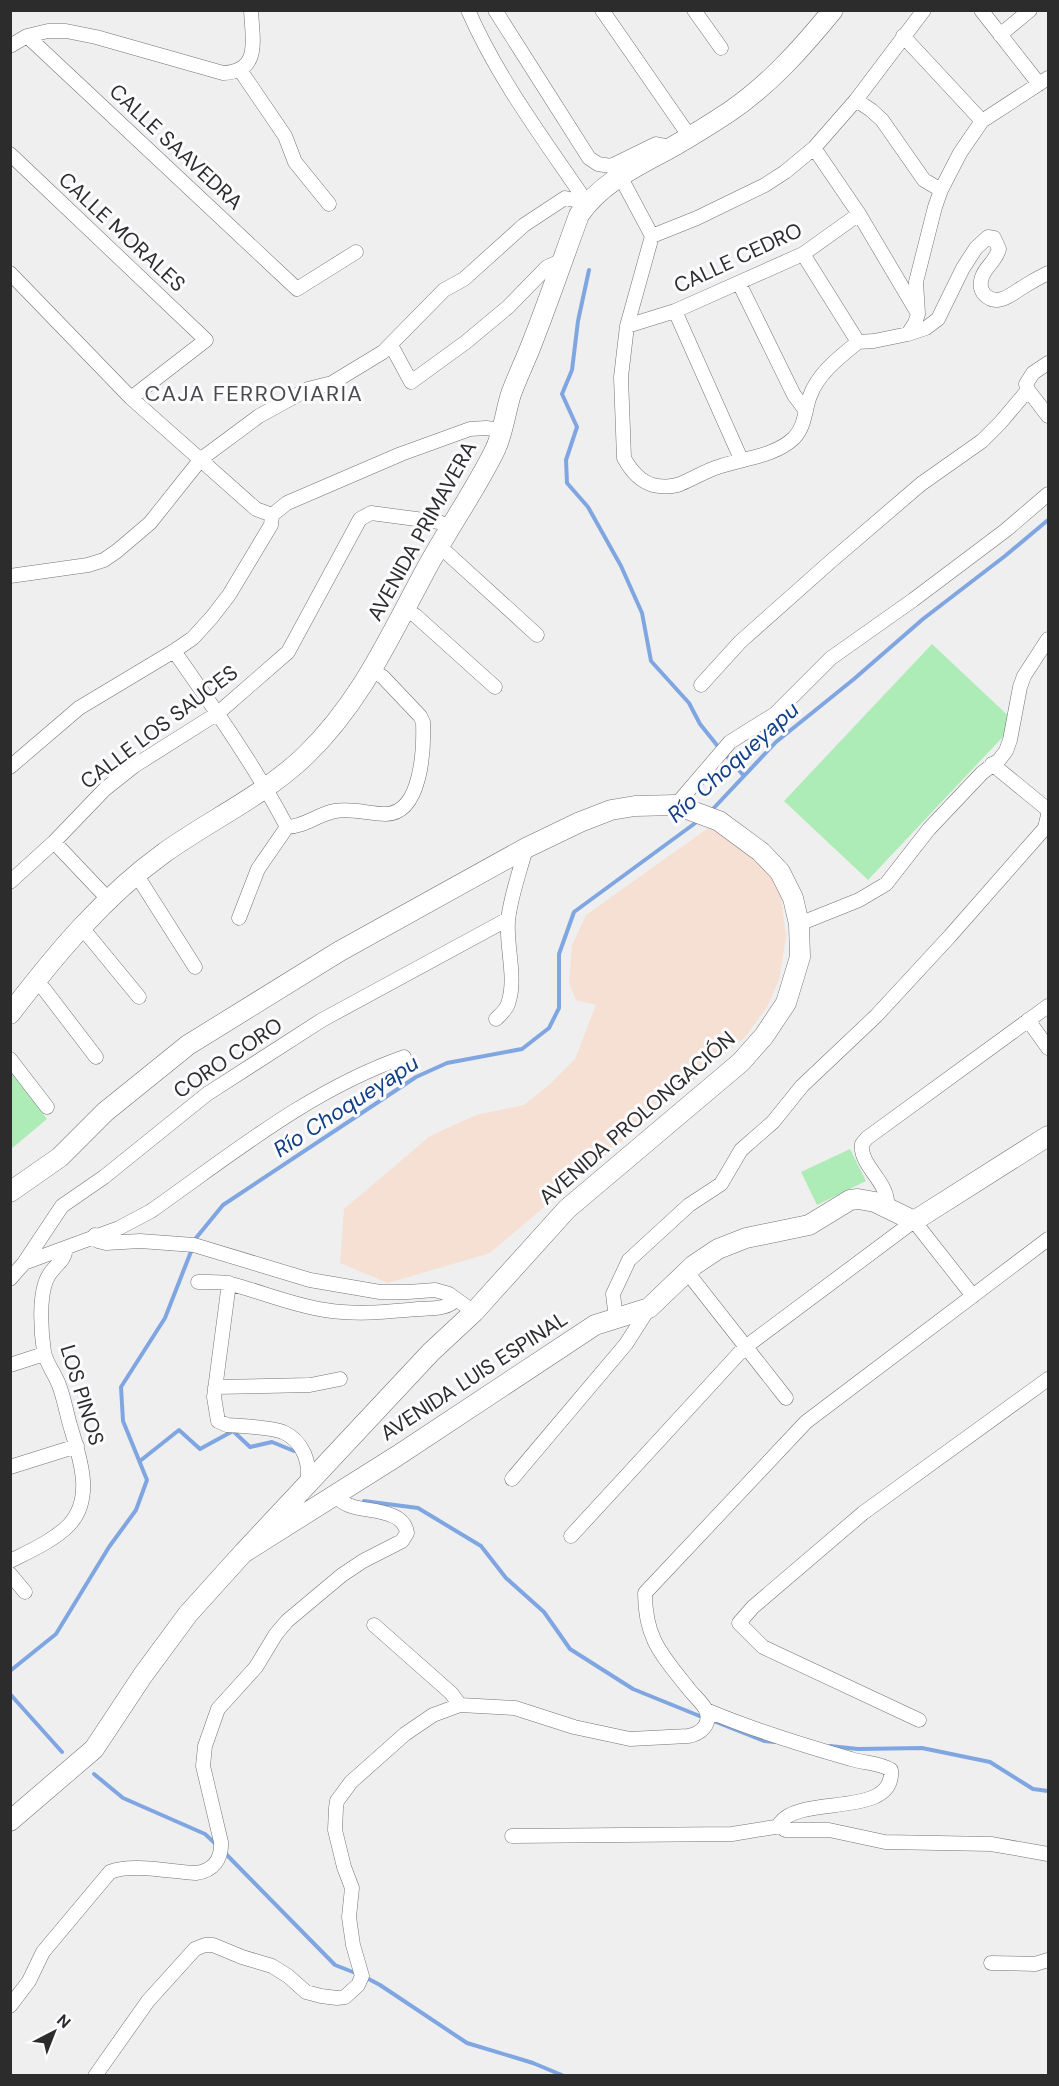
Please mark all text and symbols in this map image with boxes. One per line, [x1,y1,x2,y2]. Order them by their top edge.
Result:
street label: CALLE SAAVEDRA [103,78,249,216]
street label: CALLE MORALES [53,166,191,298]
street label: CALLE CEDRO [669,216,807,300]
district label: CAJA FERROVIARIA [145,379,363,408]
street label: AVENIDA PRIMAVERA [361,436,483,626]
street label: CALLE LOS SAUCES [75,659,243,795]
water label: Río Choqueyapu [661,695,805,829]
street label: CORO CORO [168,1011,288,1105]
street label: AVENIDA PROLONGACIÓN [533,1025,741,1211]
water label: Río Choqueyapu [268,1048,425,1164]
street label: AVENIDA LUIS ESPINAL [375,1305,573,1447]
street label: LOS PINOS [53,1341,111,1449]
north arrow [24,2002,84,2062]
text: N [52,2010,75,2033]

